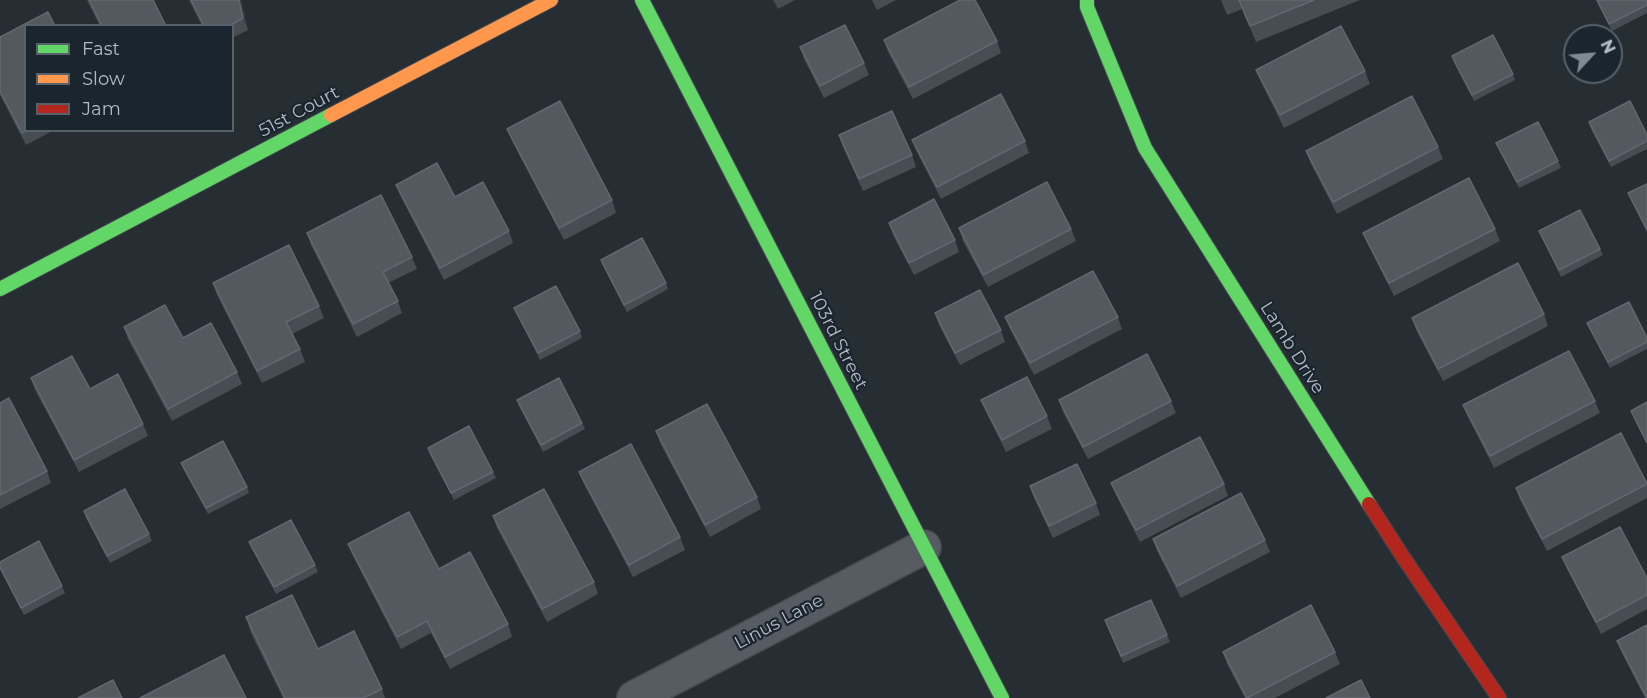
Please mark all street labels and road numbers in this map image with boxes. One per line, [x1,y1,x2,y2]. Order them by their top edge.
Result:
street label: 51st Court [255,82,343,142]
street label: 103rd Street [804,289,872,393]
street label: Lamb Drive [1255,298,1329,398]
street label: Linus Lane [731,590,827,654]

